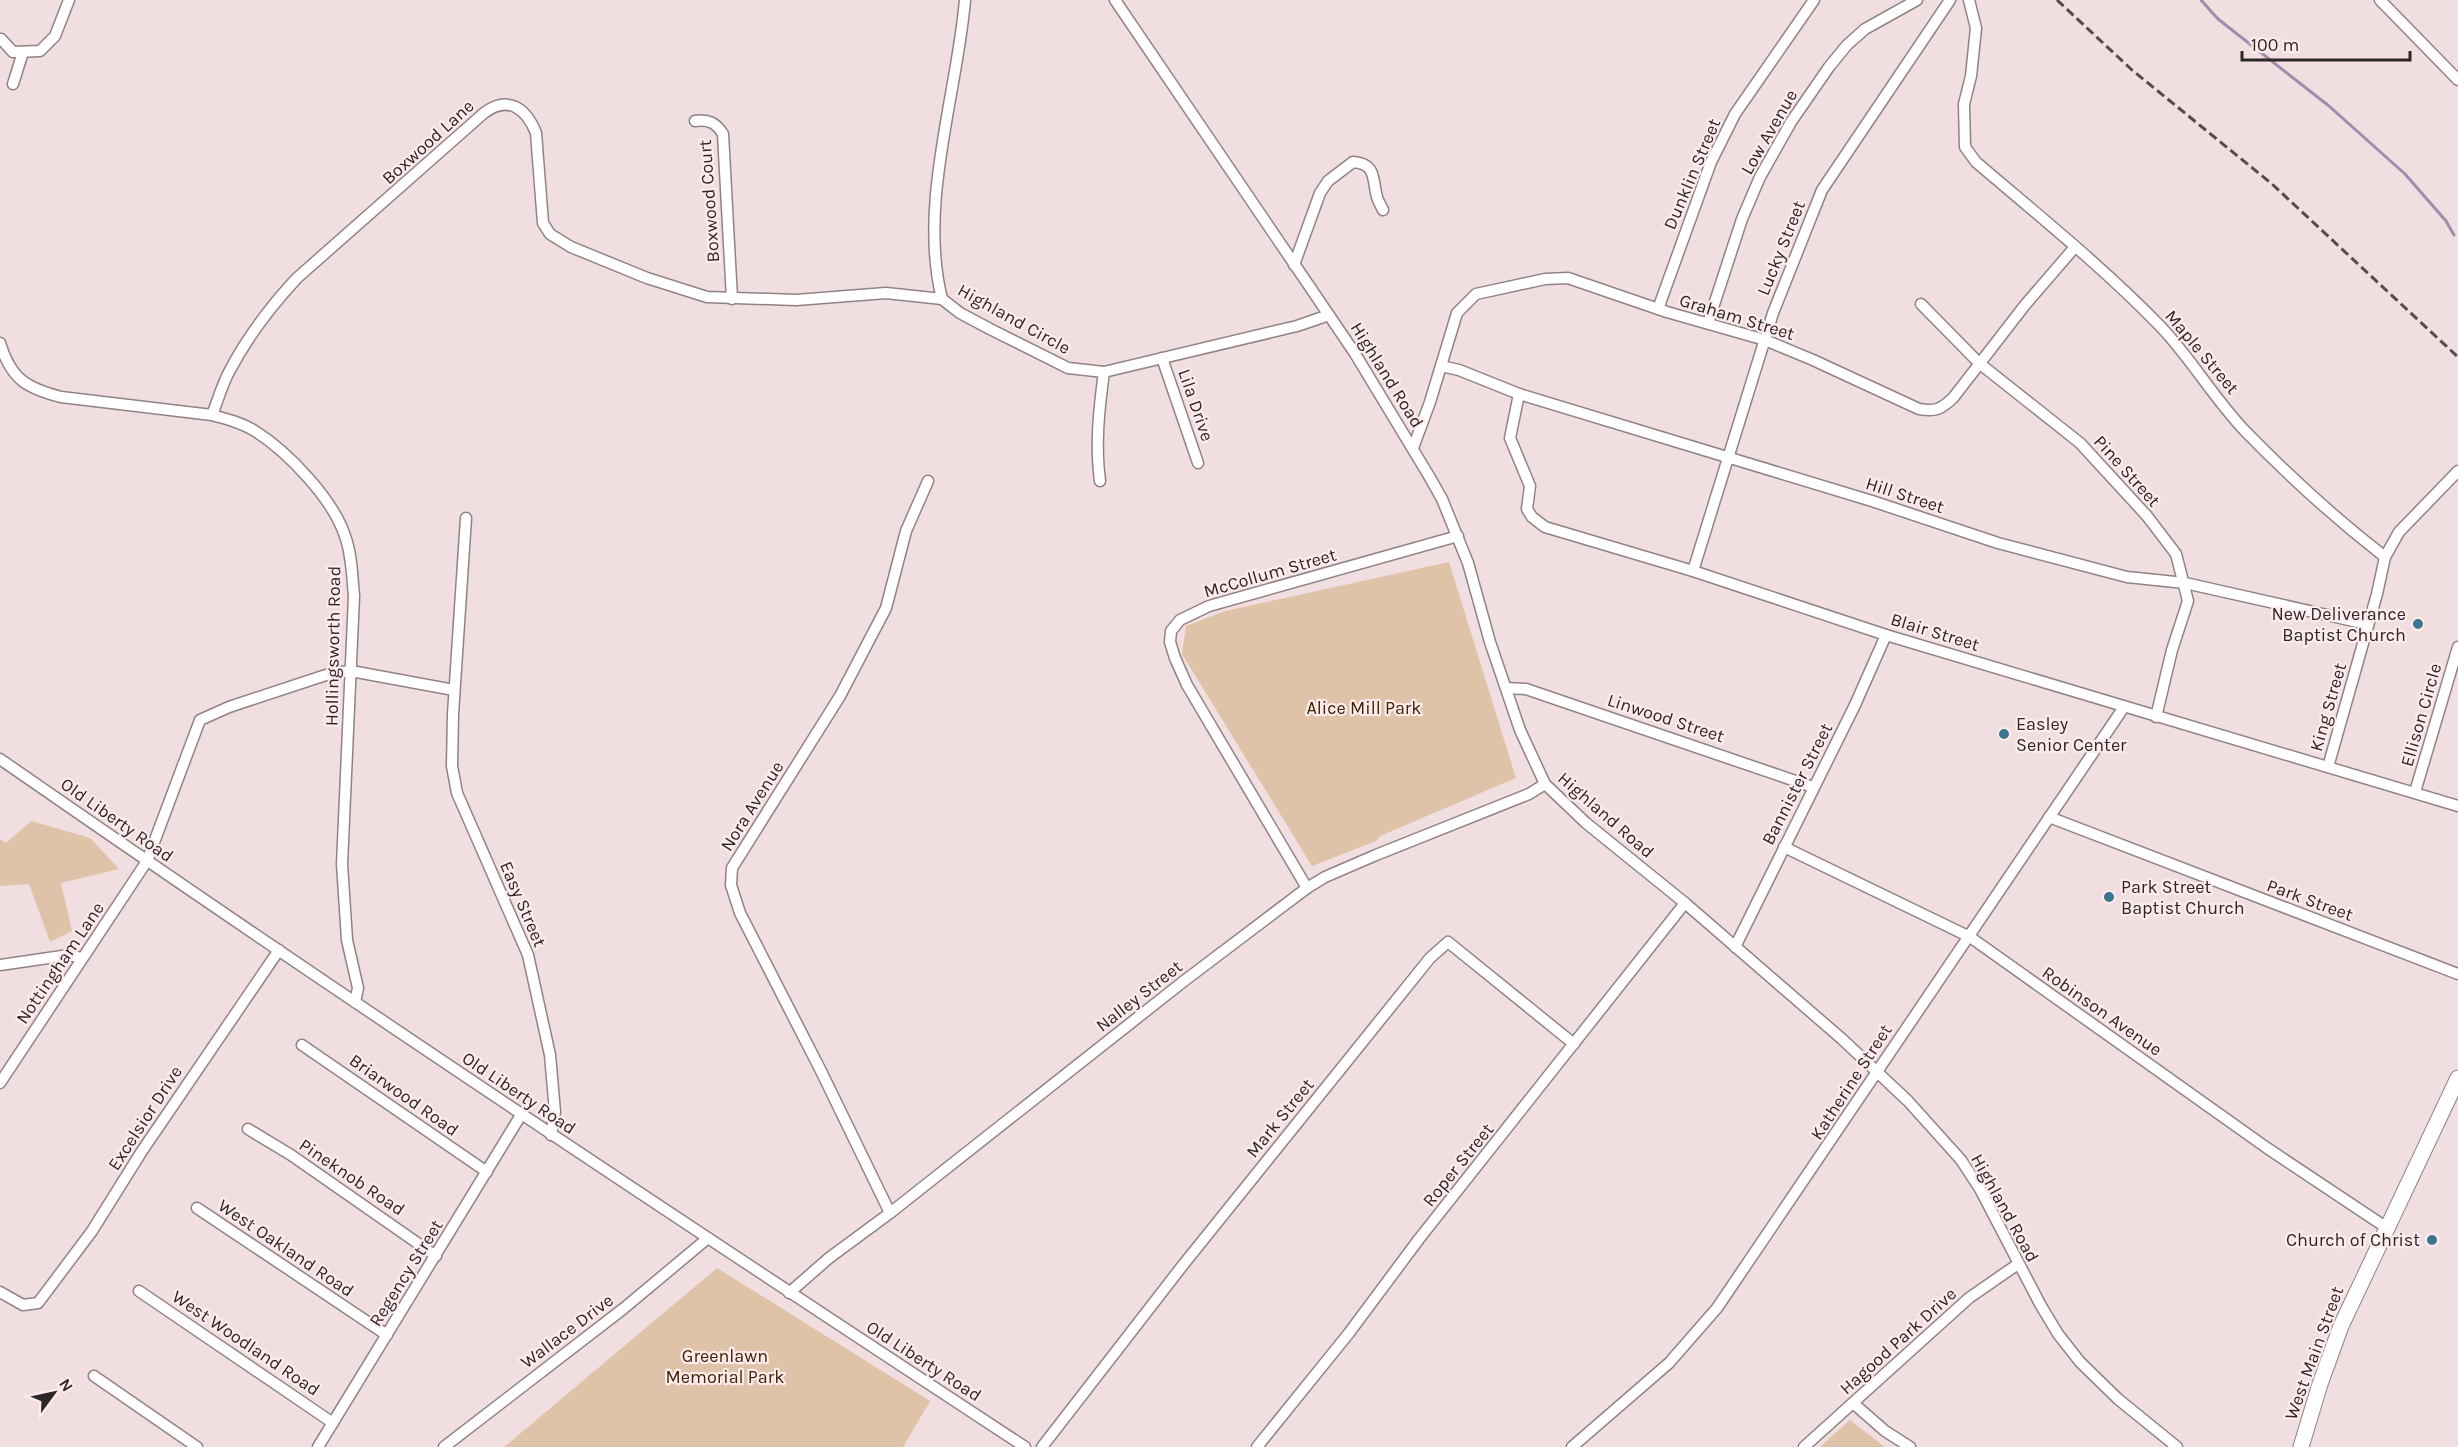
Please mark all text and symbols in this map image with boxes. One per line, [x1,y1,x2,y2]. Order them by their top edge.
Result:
scale bar [2242,24,2410,62]
text: 100 m [2251,34,2299,56]
street label: Low Avenue [1736,85,1802,179]
street label: Boxwood Lane [377,95,479,189]
street label: Dunklin Street [1659,115,1725,233]
street label: Boxwood Court [694,139,724,263]
street label: Lucky Street [1752,197,1810,299]
street label: Highland Circle [954,279,1074,359]
street label: Graham Street [1677,289,1797,345]
street label: Maple Street [2160,305,2244,399]
street label: Highland Road [1346,318,1428,432]
street label: Lila Drive [1173,366,1219,444]
street label: Pine Street [2089,431,2165,512]
street label: Hill Street [1863,472,1947,518]
street label: McCollum Street [1201,543,1339,602]
street label: Hollingsworth Road [321,566,345,726]
place label: New Deliverance Baptist Church [2272,603,2406,646]
street label: Blair Street [1888,608,1982,656]
marker: New Deliverance Baptist Church [2411,617,2425,631]
street label: King Street [2305,660,2351,754]
street label: Ellison Circle [2396,661,2446,769]
street label: Linwood Street [1605,689,1727,747]
park label: Alice Mill Park [1306,697,1422,719]
place label: Easley Senior Center [2016,713,2127,756]
street label: Bannister Street [1757,719,1837,849]
marker: Easley Senior Center [1997,727,2011,741]
street label: Nora Avenue [716,757,788,855]
street label: Highland Road [1553,767,1659,863]
street label: Old Liberty Road [56,773,178,867]
street label: Easy Street [495,858,551,950]
street label: Park Street [2264,874,2356,926]
place label: Park Street Baptist Church [2121,876,2245,919]
marker: Park Street Baptist Church [2102,890,2116,904]
street label: Nottingham Lane [11,898,109,1028]
street label: Nalley Street [1091,955,1187,1037]
street label: Robinson Avenue [2038,961,2166,1061]
street label: Katherine Street [1805,1020,1897,1144]
street label: Old Liberty Road [458,1047,580,1139]
street label: Briarwood Road [345,1049,463,1141]
street label: Excelsior Drive [103,1062,187,1174]
street label: Mark Street [1241,1074,1319,1162]
street label: Roper Street [1418,1119,1498,1211]
street label: Pineknob Road [295,1134,409,1220]
street label: Highland Road [1966,1150,2044,1266]
street label: West Oakland Road [214,1194,358,1302]
street label: Regency Street [364,1215,448,1331]
place label: Church of Christ [2286,1229,2420,1251]
marker: Church of Christ [2425,1233,2439,1247]
street label: Hagood Park Drive [1835,1283,1961,1399]
street label: West Main Street [2280,1283,2348,1423]
street label: West Woodland Road [168,1285,324,1401]
street label: Wallace Drive [516,1289,618,1373]
street label: Old Liberty Road [862,1316,986,1406]
park label: Greenlawn Memorial Park [666,1345,784,1388]
north arrow [24,1363,84,1423]
text: N [55,1375,77,1395]

